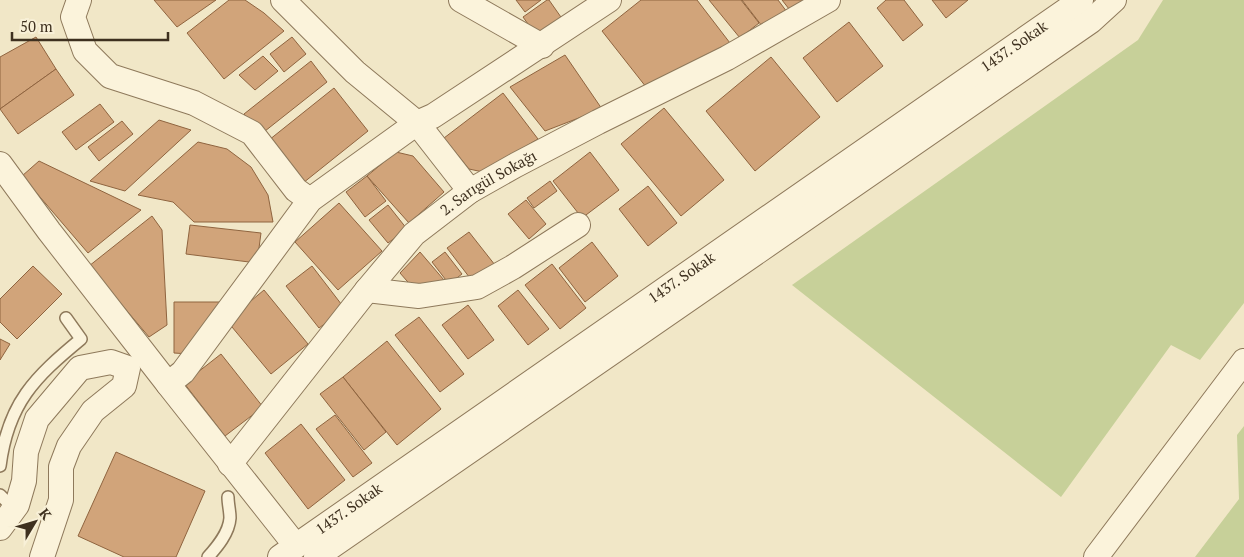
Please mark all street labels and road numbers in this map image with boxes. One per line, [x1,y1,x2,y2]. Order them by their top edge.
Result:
street label: 1437. Sokak [976,15,1051,76]
street label: 2. Sarıgül Sokağı [435,145,540,220]
street label: 1437. Sokak [644,247,718,307]
street label: 1437. Sokak [311,478,386,538]

